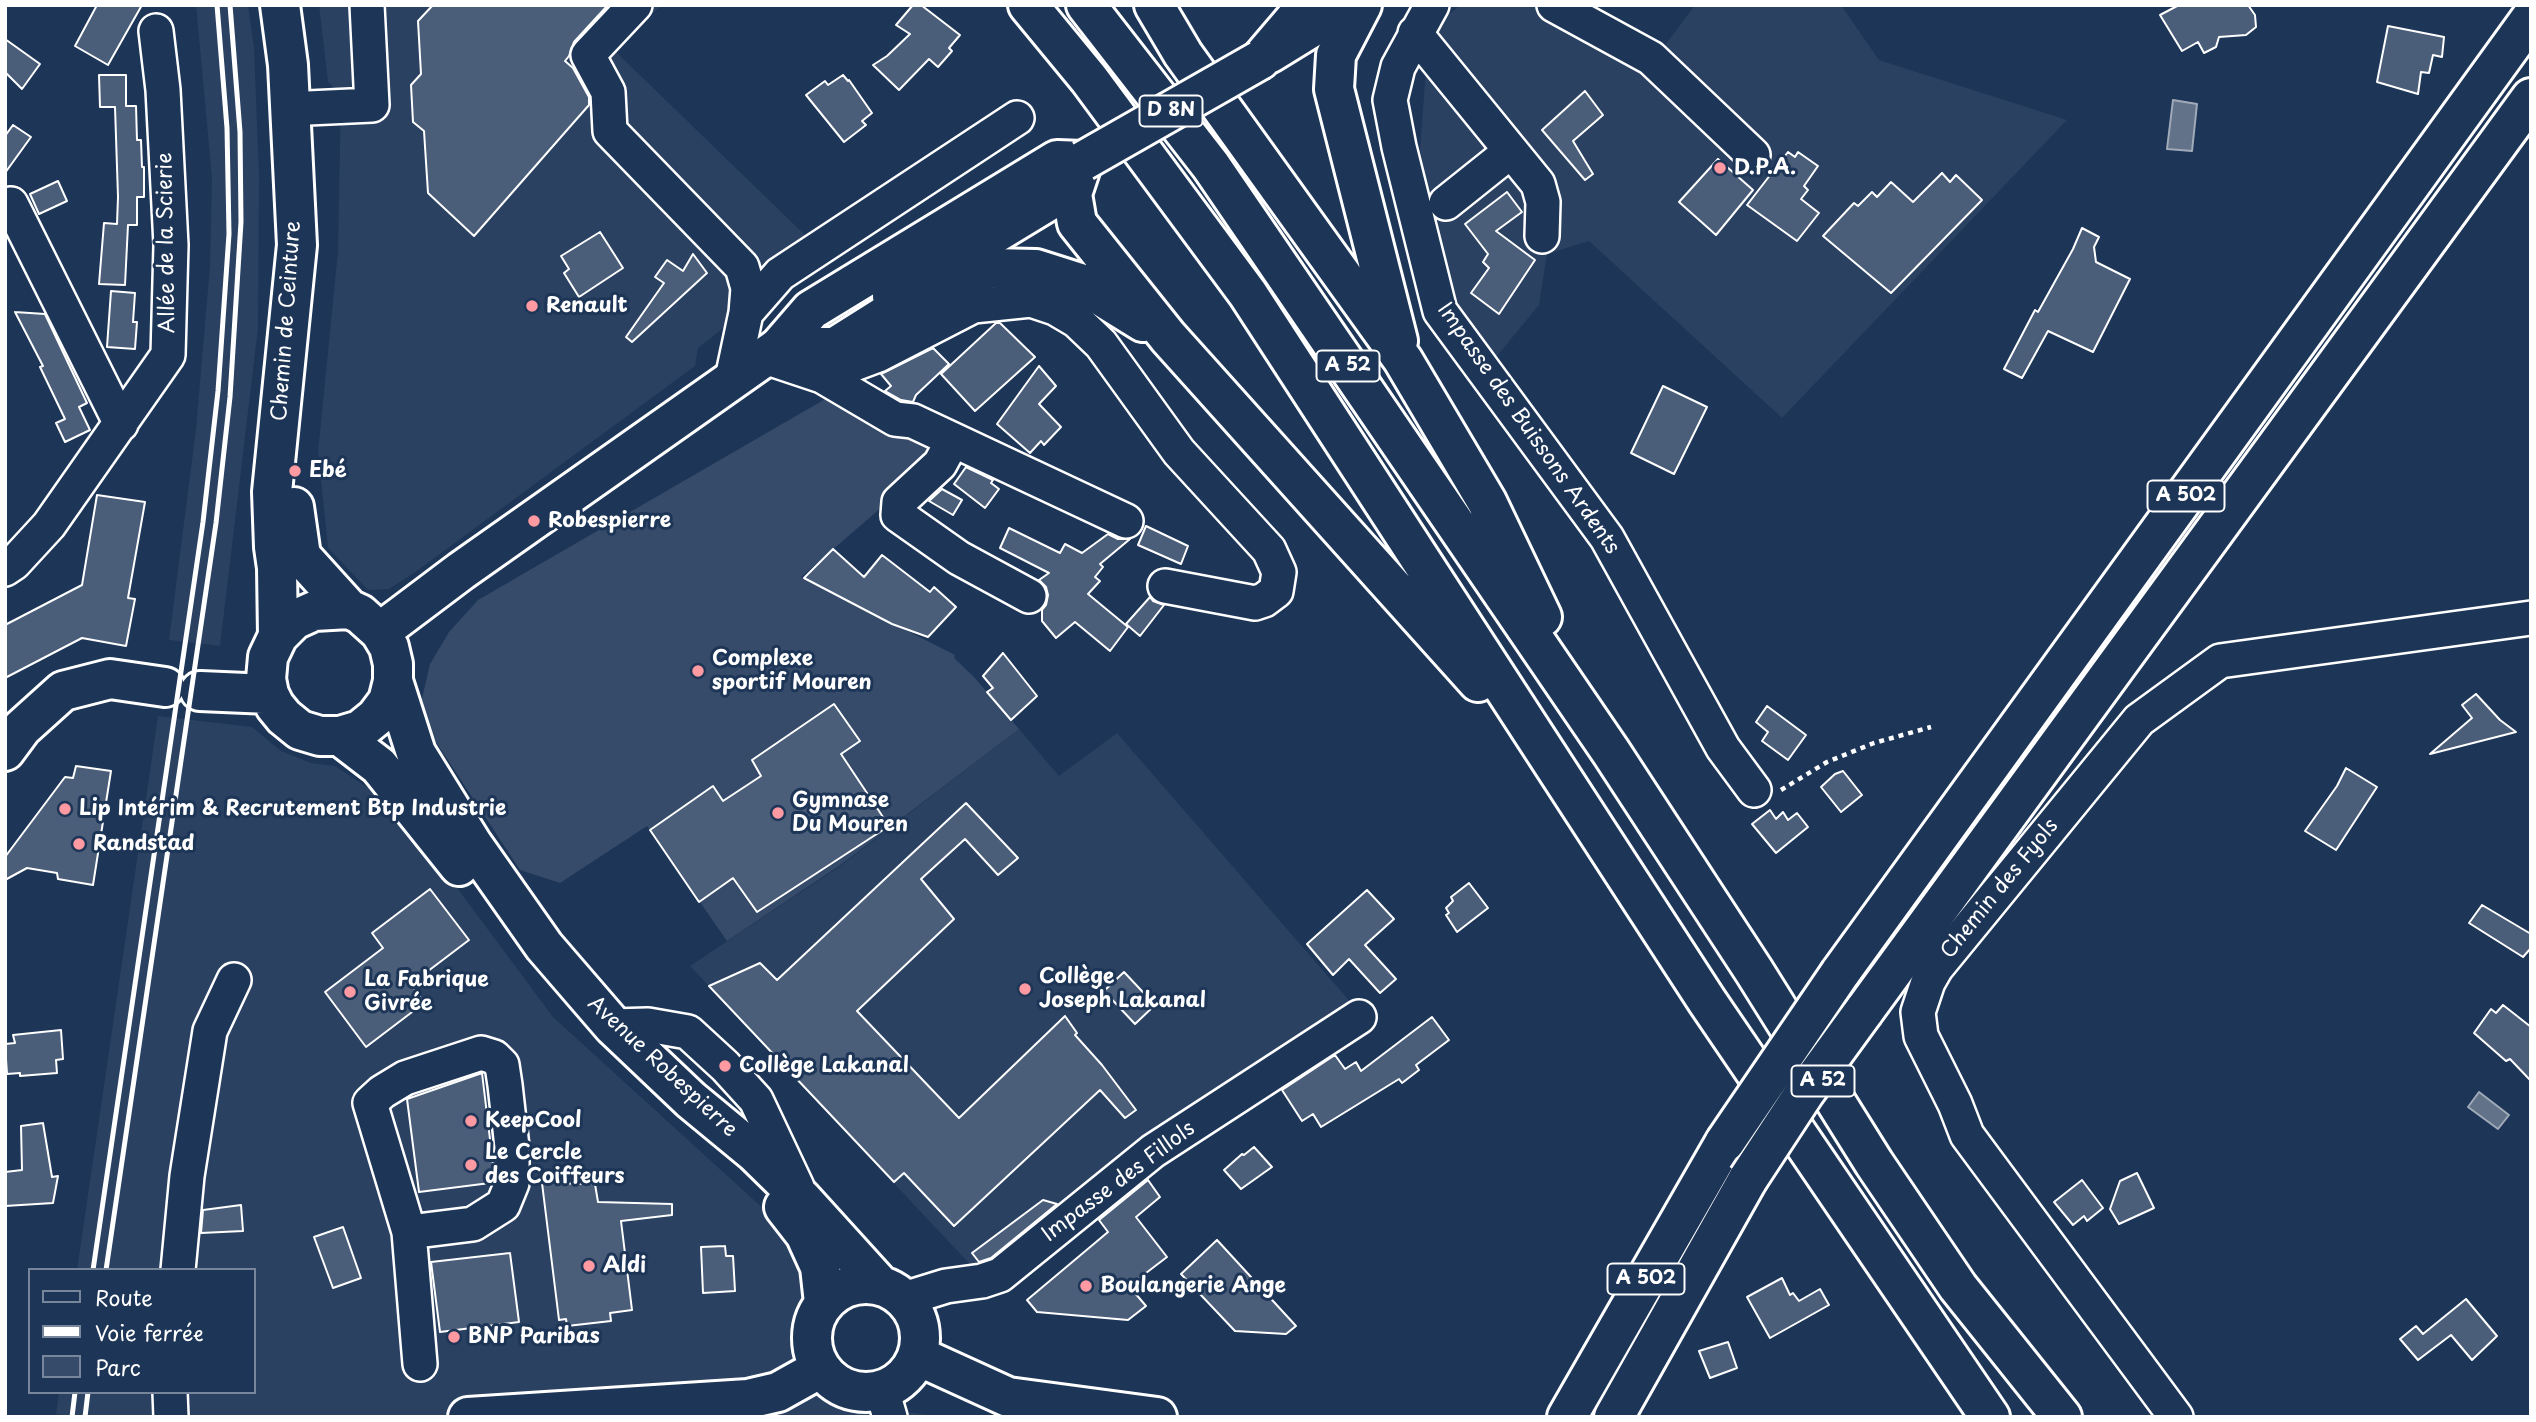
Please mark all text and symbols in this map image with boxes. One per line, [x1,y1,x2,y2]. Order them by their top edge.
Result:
road number: D 8N [1140,96,1202,127]
street label: Allée de la Scierie [153,152,181,334]
place label: D.P.A. [1734,155,1796,181]
marker: D.P.A. [1712,160,1728,176]
street label: Chemin de Ceinture [267,220,307,422]
place label: Renault [546,293,628,319]
marker: Renault [524,298,540,314]
street label: Impasse des Buissons Ardents [1431,299,1625,559]
road number: A 52 [1316,350,1380,382]
place label: Ebé [309,458,347,484]
marker: Ebé [287,463,303,479]
road number: A 502 [2148,481,2224,512]
place label: Robespierre [548,508,671,534]
marker: Robespierre [526,513,542,529]
place label: Complexe sportif Mouren [712,646,872,696]
marker: Complexe sportif Mouren [690,663,706,679]
place label: Gymnase Du Mouren [792,788,908,838]
place label: Lip Intérim & Recrutement Btp Industrie [79,796,506,822]
marker: Lip Intérim & Recrutement Btp Industrie [57,801,73,817]
marker: Gymnase Du Mouren [770,805,786,821]
street label: Chemin des Fyols [1936,814,2064,964]
place label: Randstad [93,831,194,857]
marker: Randstad [71,836,87,852]
place label: Collège Joseph Lakanal [1039,964,1206,1014]
place label: La Fabrique Givrée [364,967,489,1017]
marker: Collège Joseph Lakanal [1017,981,1033,997]
marker: La Fabrique Givrée [342,984,358,1000]
street label: Avenue Robespierre [582,991,742,1143]
place label: Collège Lakanal [739,1053,909,1079]
marker: Collège Lakanal [717,1058,733,1074]
road number: A 52 [1792,1065,1854,1096]
place label: KeepCool [485,1108,581,1134]
marker: KeepCool [463,1113,479,1129]
street label: Impasse des Fillols [1038,1116,1200,1248]
place label: Le Cercle des Coiffeurs [485,1140,624,1190]
marker: Le Cercle des Coiffeurs [463,1157,479,1173]
place label: Aldi [603,1253,646,1279]
marker: Aldi [581,1258,597,1274]
road number: A 502 [1608,1264,1684,1294]
legend [28,1268,256,1394]
place label: Boulangerie Ange [1100,1273,1286,1299]
marker: Boulangerie Ange [1078,1278,1094,1294]
text: Route [95,1281,153,1313]
text: Voie ferrée [95,1316,204,1348]
place label: BNP Paribas [468,1324,600,1350]
marker: BNP Paribas [446,1329,462,1345]
text: Parc [95,1351,141,1383]

